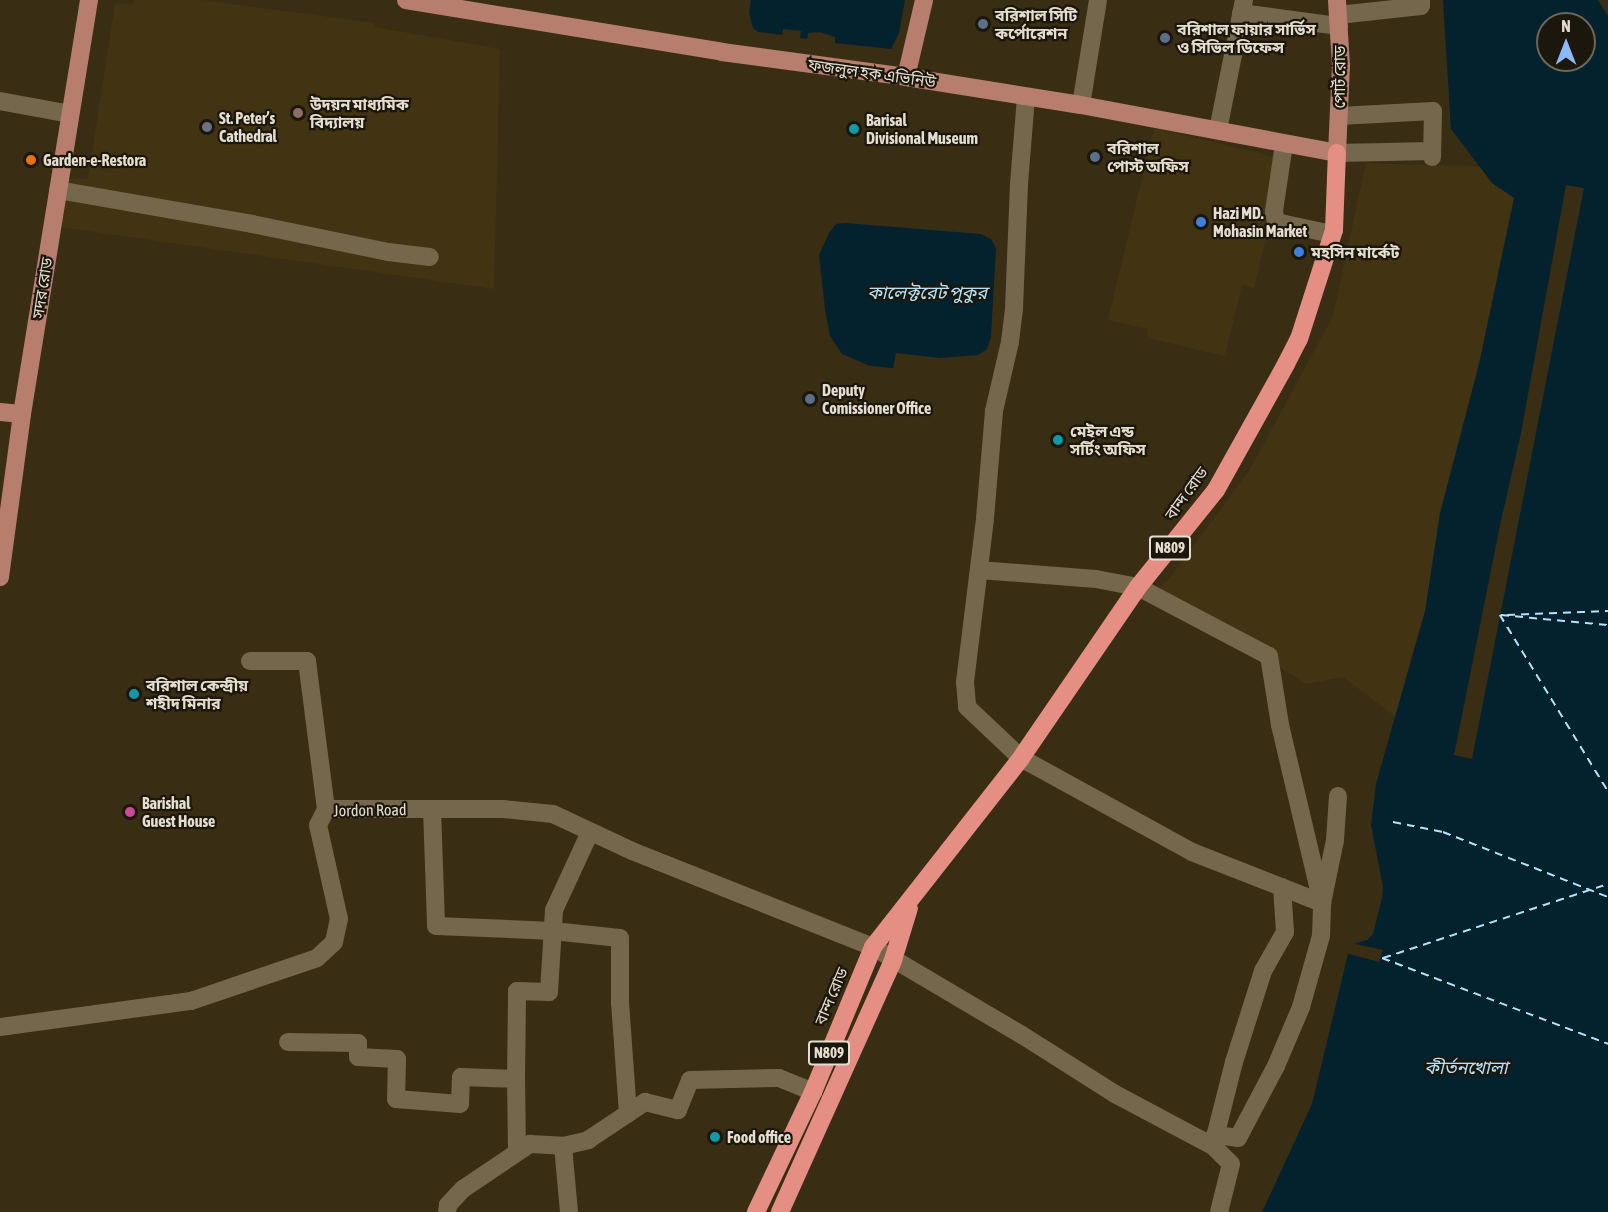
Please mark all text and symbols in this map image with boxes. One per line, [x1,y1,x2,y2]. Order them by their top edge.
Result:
place label: বরিশাল সিটি কর্পোরেশন [995,5,1077,43]
north arrow [1536,12,1596,72]
marker: বরিশাল সিটি কর্পোরেশন [976,17,990,31]
text: N [1561,17,1571,35]
place label: বরিশাল ফায়ার সার্ভিস ও সিভিল ডিফেন্স [1177,19,1316,57]
marker: বরিশাল ফায়ার সার্ভিস ও সিভিল ডিফেন্স [1158,31,1172,45]
street label: পোর্ট রোড [1329,46,1349,108]
street label: ফজলুল হক এভিনিউ [807,55,937,91]
place label: উদয়ন মাধ্যমিক বিদ্যালয় [310,94,409,132]
marker: উদয়ন মাধ্যমিক বিদ্যালয় [291,106,305,120]
place label: St. Peter’s Cathedral [219,108,277,146]
place label: Barisal Divisional Museum [866,110,978,148]
marker: St. Peter’s Cathedral [200,120,214,134]
marker: Barisal Divisional Museum [847,122,861,136]
place label: বরিশাল পোস্ট অফিস [1107,138,1189,176]
place label: Garden-e-Restora [43,150,146,170]
marker: বরিশাল পোস্ট অফিস [1088,150,1102,164]
marker: Garden-e-Restora [24,153,38,167]
place label: Hazi MD. Mohasin Market [1213,203,1307,241]
marker: Hazi MD. Mohasin Market [1194,215,1208,229]
place label: মহসিন মার্কেট [1311,242,1400,262]
marker: মহসিন মার্কেট [1292,245,1306,259]
street label: সদর রোড [28,256,56,320]
water label: কালেক্টরেট পুকুর [867,282,987,304]
place label: Deputy Comissioner Office [822,380,931,418]
marker: Deputy Comissioner Office [803,392,817,406]
place label: মেইল এন্ড সর্টিং অফিস [1070,421,1146,459]
marker: মেইল এন্ড সর্টিং অফিস [1051,433,1065,447]
street label: বান্দ রোড [1160,463,1212,523]
road number: N809 [1149,536,1191,560]
place label: বরিশাল কেন্দ্রীয় শহীদ মিনার [146,675,248,713]
marker: বরিশাল কেন্দ্রীয় শহীদ মিনার [127,687,141,701]
place label: Barishal Guest House [142,793,215,831]
street label: Jordon Road [333,800,407,820]
marker: Barishal Guest House [123,805,137,819]
street label: বান্দ রোড [810,964,852,1028]
road number: N809 [808,1041,850,1065]
water label: কীর্তনখোলা [1424,1057,1508,1079]
place label: Food office [727,1127,791,1147]
marker: Food office [708,1130,722,1144]

